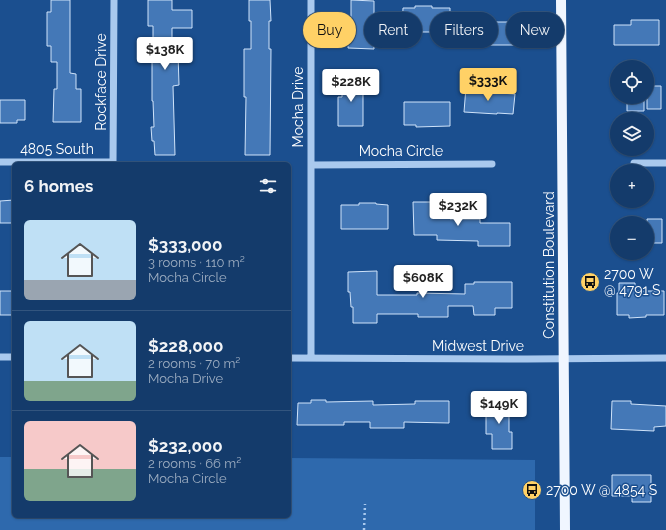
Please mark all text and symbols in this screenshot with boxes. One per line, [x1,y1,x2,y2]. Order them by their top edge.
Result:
chip: Buy [303,12,356,48]
chip: Rent [364,12,422,48]
chip: Filters [430,12,498,48]
chip: New [506,12,564,48]
street label: Rockface Drive [93,33,109,131]
pin: $138K [137,37,193,71]
text: $138K [146,42,184,57]
map controls [610,60,654,260]
button: locate [610,60,654,104]
street label: Mocha Drive [290,67,306,147]
pin: $333K [460,68,516,102]
pin: $228K [323,69,379,103]
text: $333K [469,73,507,88]
text: $228K [331,74,371,89]
button: layers [610,112,654,156]
street label: 4805 South [20,141,94,157]
street label: Mocha Circle [359,143,443,159]
button: + [610,164,654,208]
icon: filters [257,175,279,197]
text: 6 homes [24,176,93,196]
street label: Constitution Boulevard [541,191,557,339]
pin: $232K [430,193,486,227]
text: $232K [439,198,477,213]
button: − [610,216,654,260]
text: $333,000 [148,235,222,255]
icon: home [56,236,104,284]
text: 3 rooms · 110 m² [148,255,245,270]
pin: $608K [395,265,451,299]
place label: 2700 W @ 4791 S [604,266,661,298]
text: Mocha Circle [148,270,227,285]
text: $608K [403,270,443,285]
bus stop icon: 2700 W @ 4791 S [579,271,601,293]
text: $228,000 [148,336,223,356]
icon: home [56,337,104,385]
street label: Midwest Drive [432,338,524,354]
text: 2 rooms · 70 m² [148,356,240,371]
text: Mocha Drive [148,371,223,386]
pin: $149K [471,391,527,425]
text: $149K [480,396,518,411]
text: $232,000 [148,436,223,456]
icon: home [56,437,104,485]
text: 2 rooms · 66 m² [148,456,241,471]
text: Mocha Circle [148,471,227,486]
bus stop icon: 2700 W @ 4854 S [521,479,543,501]
place label: 2700 W @ 4854 S [546,482,658,498]

